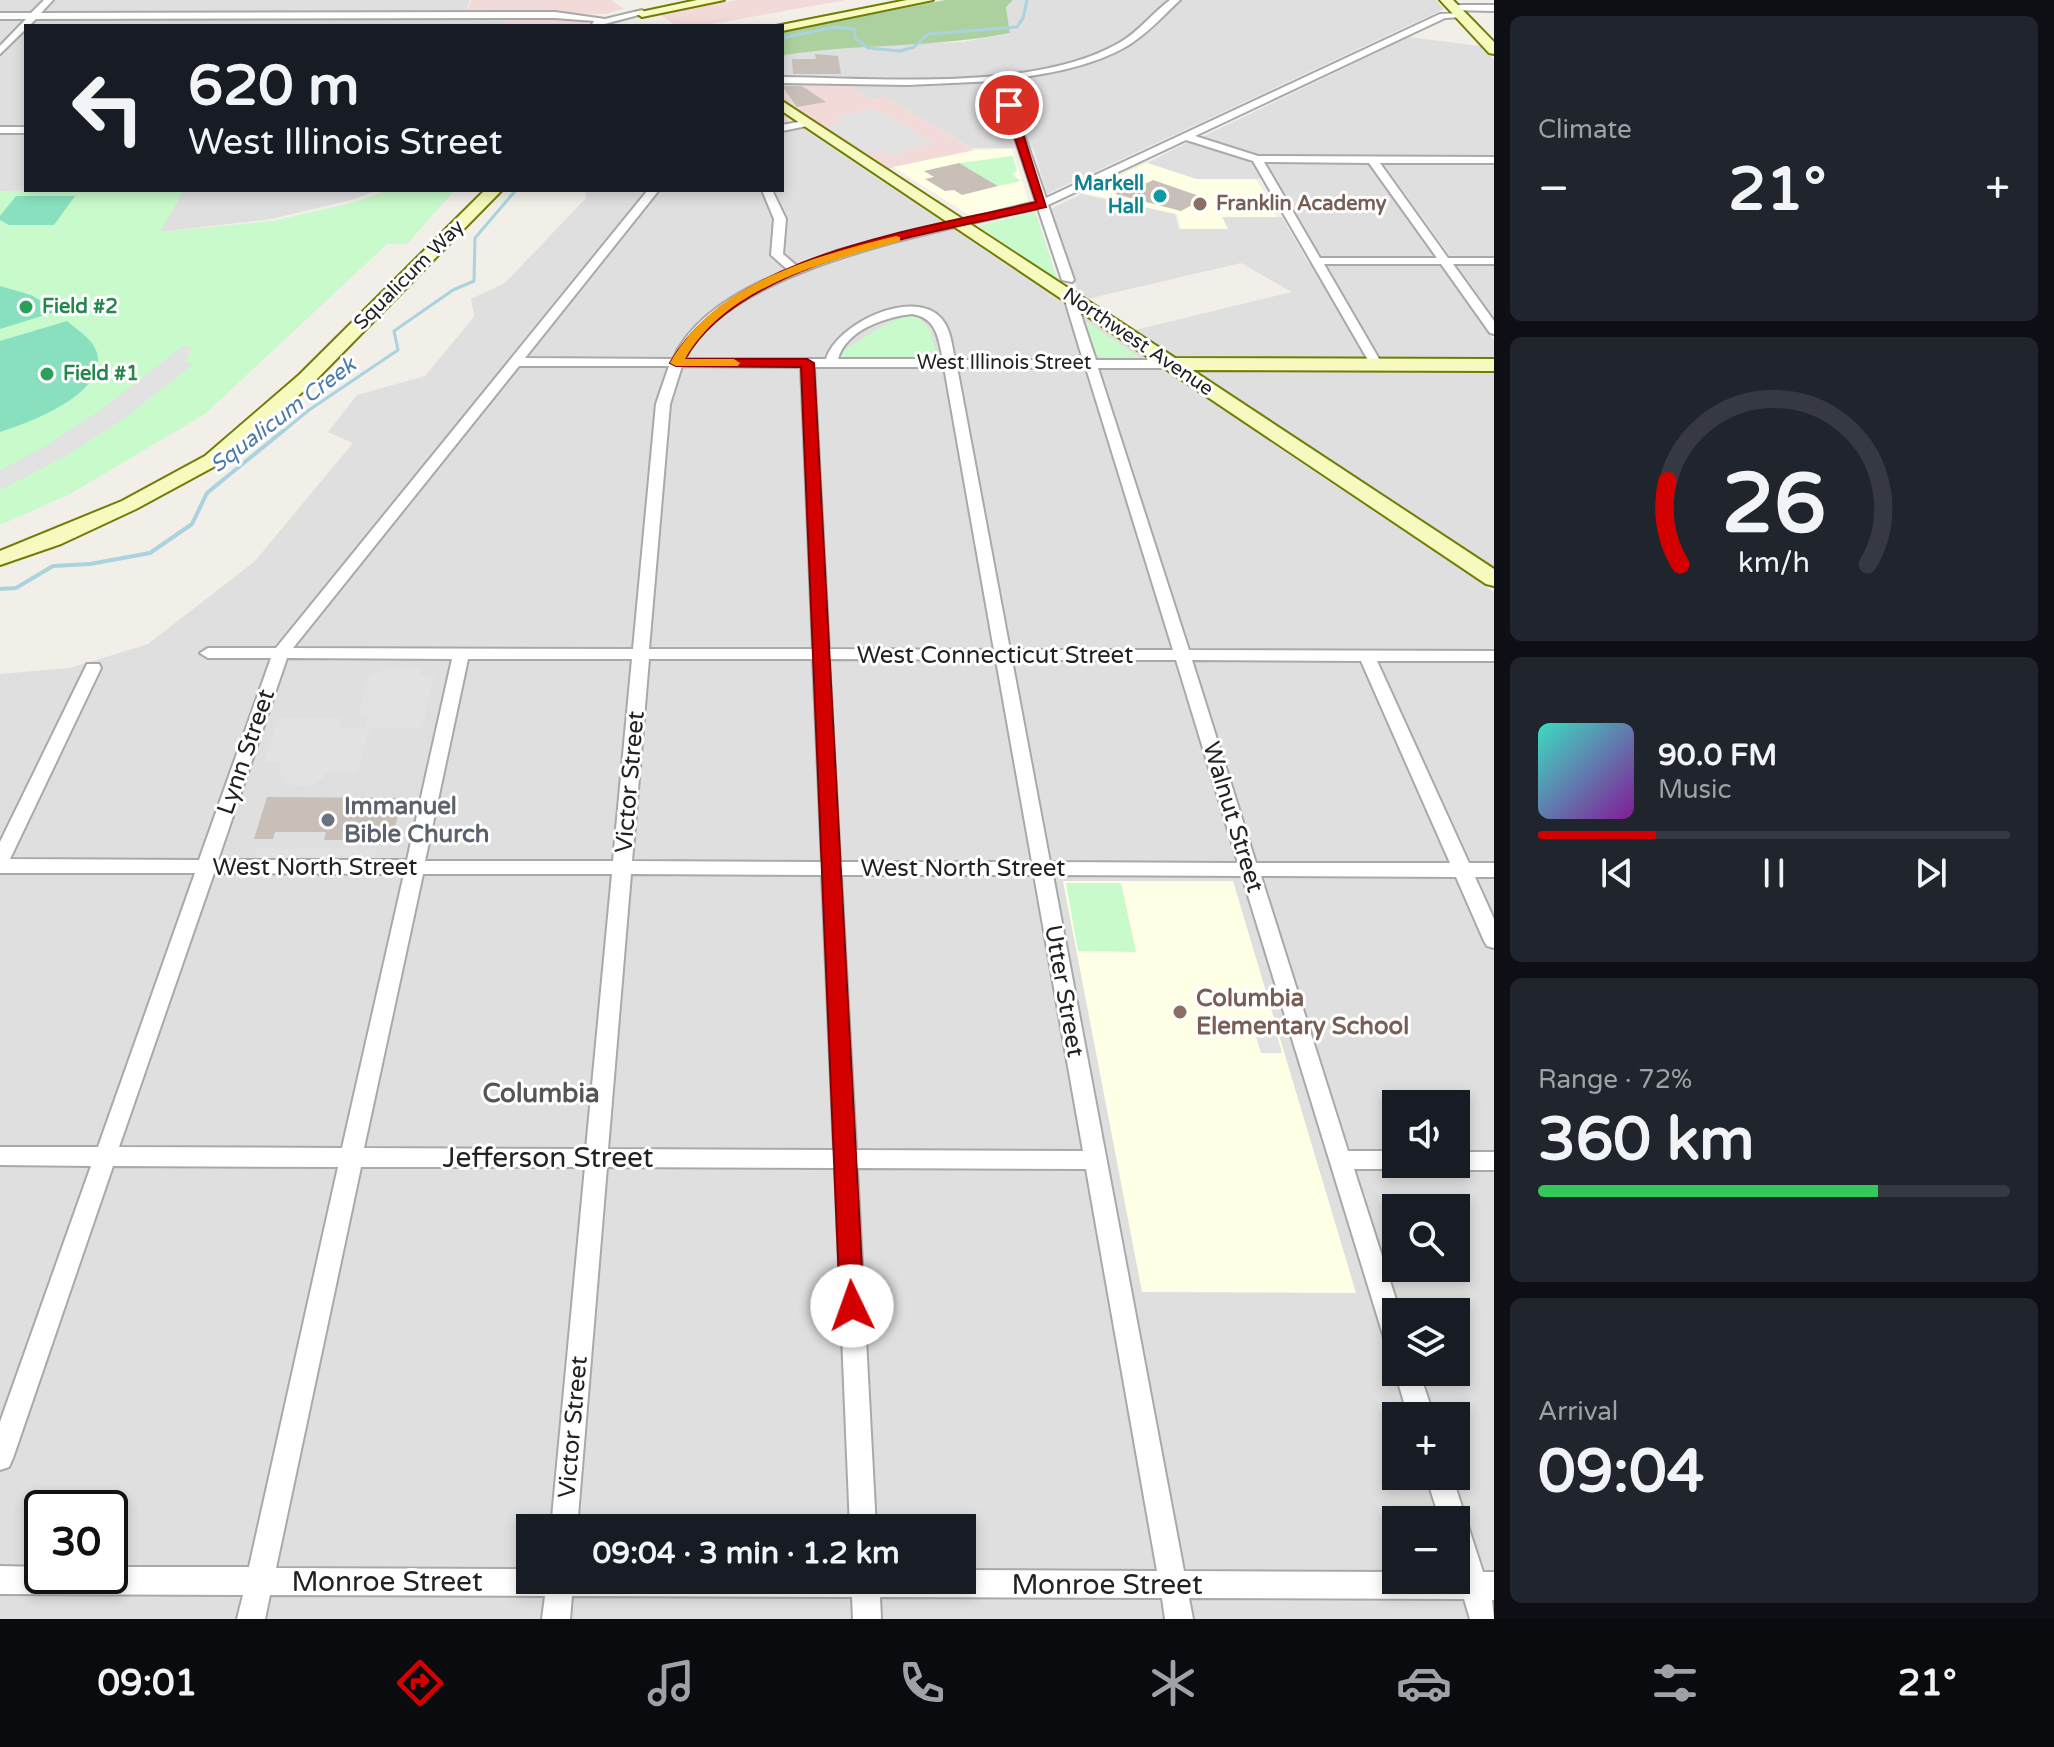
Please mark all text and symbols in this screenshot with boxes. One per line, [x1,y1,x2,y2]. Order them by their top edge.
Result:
text: 620 m [188,53,359,120]
icon: left [56,56,160,160]
pin [975,71,1043,139]
icon: arrive [987,83,1031,127]
text: Climate [1538,114,1632,145]
text: West Illinois Street [188,121,503,164]
text: 21° [1728,154,1826,226]
text: − [1538,163,1569,216]
text: + [1985,163,2010,216]
place label: Markell Hall [1074,172,1144,219]
marker: Markell Hall [1151,187,1169,205]
place label: Franklin Academy [1216,192,1387,216]
marker: Franklin Academy [1191,195,1209,213]
street label: Squalicum Way [349,215,469,335]
street label: Northwest Avenue [1058,283,1218,401]
place label: Field #2 [42,295,118,319]
marker: Field #2 [17,298,35,316]
water label: Squalicum Creek [205,351,362,478]
street label: West Illinois Street [917,351,1092,375]
place label: Field #1 [63,362,139,386]
marker: Field #1 [38,365,56,383]
text: 26 [1722,454,1826,554]
text: km/h [1738,546,1810,580]
street label: West Connecticut Street [857,641,1133,670]
street label: Lynn Street [211,685,281,819]
street label: Victor Street [609,710,651,854]
text: 90.0 FM [1658,737,1777,774]
street label: Walnut Street [1196,738,1270,896]
text: Music [1658,774,1731,805]
place label: Immanuel Bible Church [344,792,489,849]
marker: Immanuel Bible Church [319,811,337,829]
icon: previous [1595,851,1639,895]
icon: pause [1752,851,1796,895]
icon: next [1909,851,1953,895]
street label: West North Street [213,853,417,882]
street label: West North Street [861,854,1065,883]
street label: Utter Street [1038,923,1090,1059]
place label: Columbia Elementary School [1196,984,1409,1041]
marker: Columbia Elementary School [1171,1003,1189,1021]
text: Range · 72% [1538,1064,1692,1095]
district label: Columbia [482,1078,600,1109]
map controls [1382,1090,1470,1594]
button: sound [1382,1090,1470,1178]
text: 360 km [1538,1104,1754,1176]
street label: Jefferson Street [442,1141,654,1175]
button: search [1382,1194,1470,1282]
position arrow [810,1264,894,1348]
button: layers [1382,1298,1470,1386]
street label: Victor Street [552,1355,594,1499]
text: Arrival [1538,1396,1618,1427]
button: + [1382,1402,1470,1490]
text: 09:04 [1538,1436,1704,1508]
speed limit sign: 30 [24,1490,128,1594]
button: − [1382,1506,1470,1594]
text: 09:04 · 3 min · 1.2 km [592,1535,900,1572]
street label: Monroe Street [291,1565,483,1599]
street label: Monroe Street [1011,1568,1203,1602]
icon: directions [392,1655,448,1711]
icon: music [643,1655,699,1711]
icon: phone [894,1655,950,1711]
icon: climate [1145,1655,1201,1711]
icon: car [1396,1655,1452,1711]
icon: filters [1647,1655,1703,1711]
text: 09:01 [97,1662,197,1705]
text: 21° [1898,1662,1957,1705]

